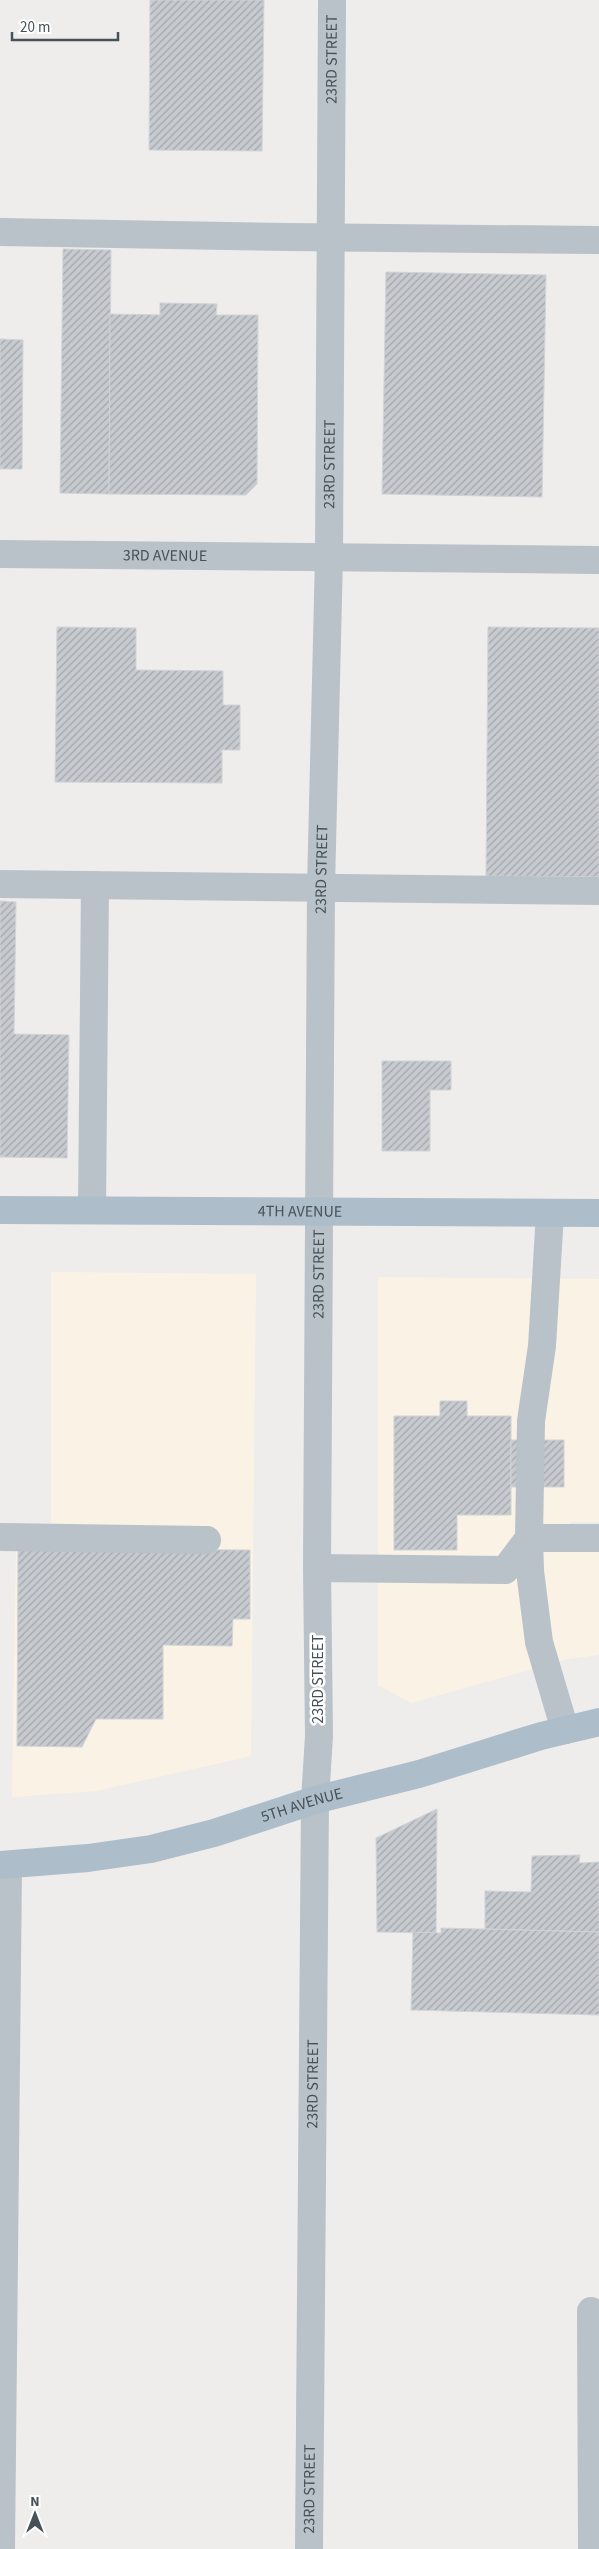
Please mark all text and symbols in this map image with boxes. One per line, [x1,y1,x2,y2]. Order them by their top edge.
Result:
scale bar [12,10,119,42]
street label: 23RD STREET [320,14,343,104]
text: 20 m [20,17,50,38]
street label: 23RD STREET [318,419,341,509]
street label: 3RD AVENUE [123,544,207,567]
street label: 23RD STREET [310,824,334,914]
street label: 4TH AVENUE [258,1200,342,1223]
street label: 23RD STREET [307,1229,330,1319]
street label: 23RD STREET [307,1634,329,1724]
street label: 5TH AVENUE [258,1783,345,1828]
street label: 23RD STREET [301,2039,324,2129]
street label: 23RD STREET [298,2444,321,2534]
north arrow [10,2489,60,2539]
text: N [30,2492,40,2512]

